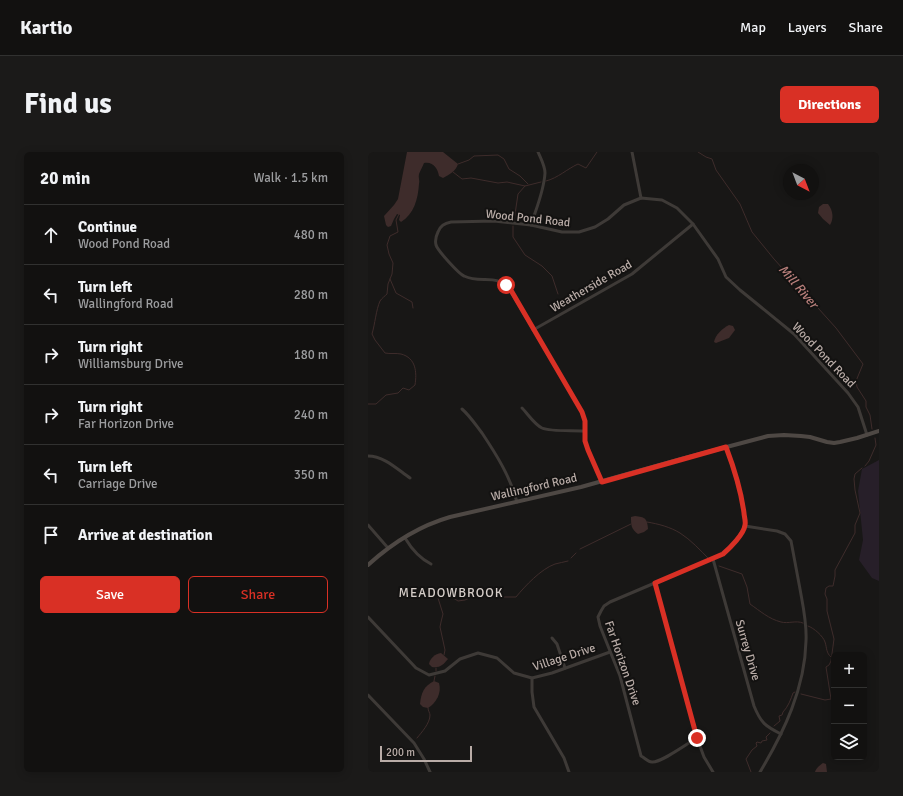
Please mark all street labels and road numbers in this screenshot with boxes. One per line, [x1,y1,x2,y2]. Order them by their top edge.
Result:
street label: Wood Pond Road [485,207,571,230]
street label: Weatherside Road [548,257,635,316]
street label: Wood Pond Road [789,320,859,391]
street label: Wallingford Road [490,470,579,505]
street label: Surrey Drive [732,618,763,682]
street label: Far Horizon Drive [601,619,644,708]
street label: Village Drive [531,640,597,675]

